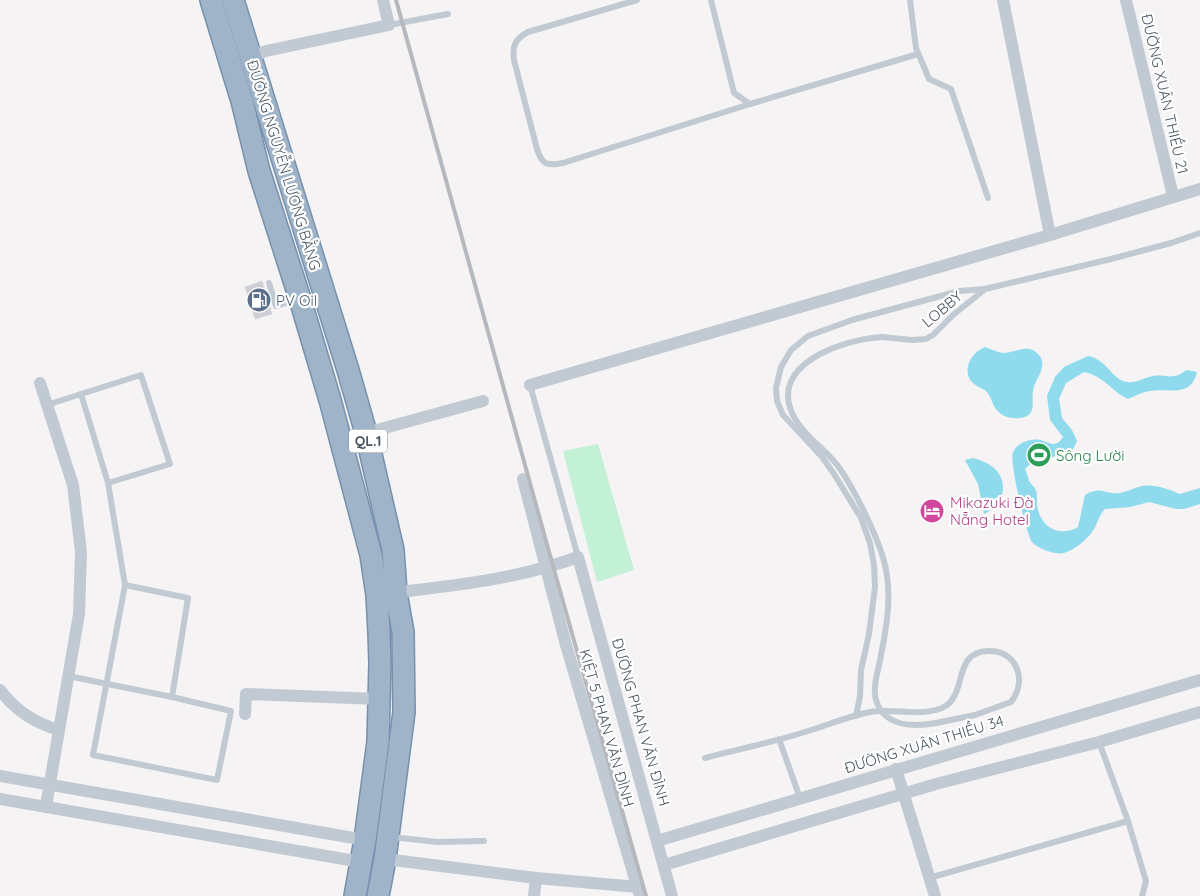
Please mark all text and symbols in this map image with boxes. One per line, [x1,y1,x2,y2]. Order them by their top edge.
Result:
street label: ĐƯỜNG XUÂN THIỀU 21 [1137,12,1194,176]
street label: ĐƯỜNG NGUYỄN LƯƠNG BẰNG [243,57,327,272]
street label: LOBBY [918,286,967,331]
fuel station icon: PV Oil [246,287,272,313]
place label: PV Oil [276,291,317,310]
road number: QL.1 [349,430,387,452]
sports icon: Sông Lười [1026,442,1052,468]
place label: Sông Lười [1056,446,1124,465]
place label: Mikazuki Đà Nẵng Hotel [950,493,1034,529]
hotel icon: Mikazuki Đà Nẵng Hotel [919,498,945,524]
street label: ĐƯỜNG PHAN VĂN ĐÌNH [608,636,674,808]
street label: KIỆT 5 PHAN VĂN ĐÌNH [575,647,639,809]
street label: ĐƯỜNG XUÂN THIỀU 34 [842,710,1006,777]

